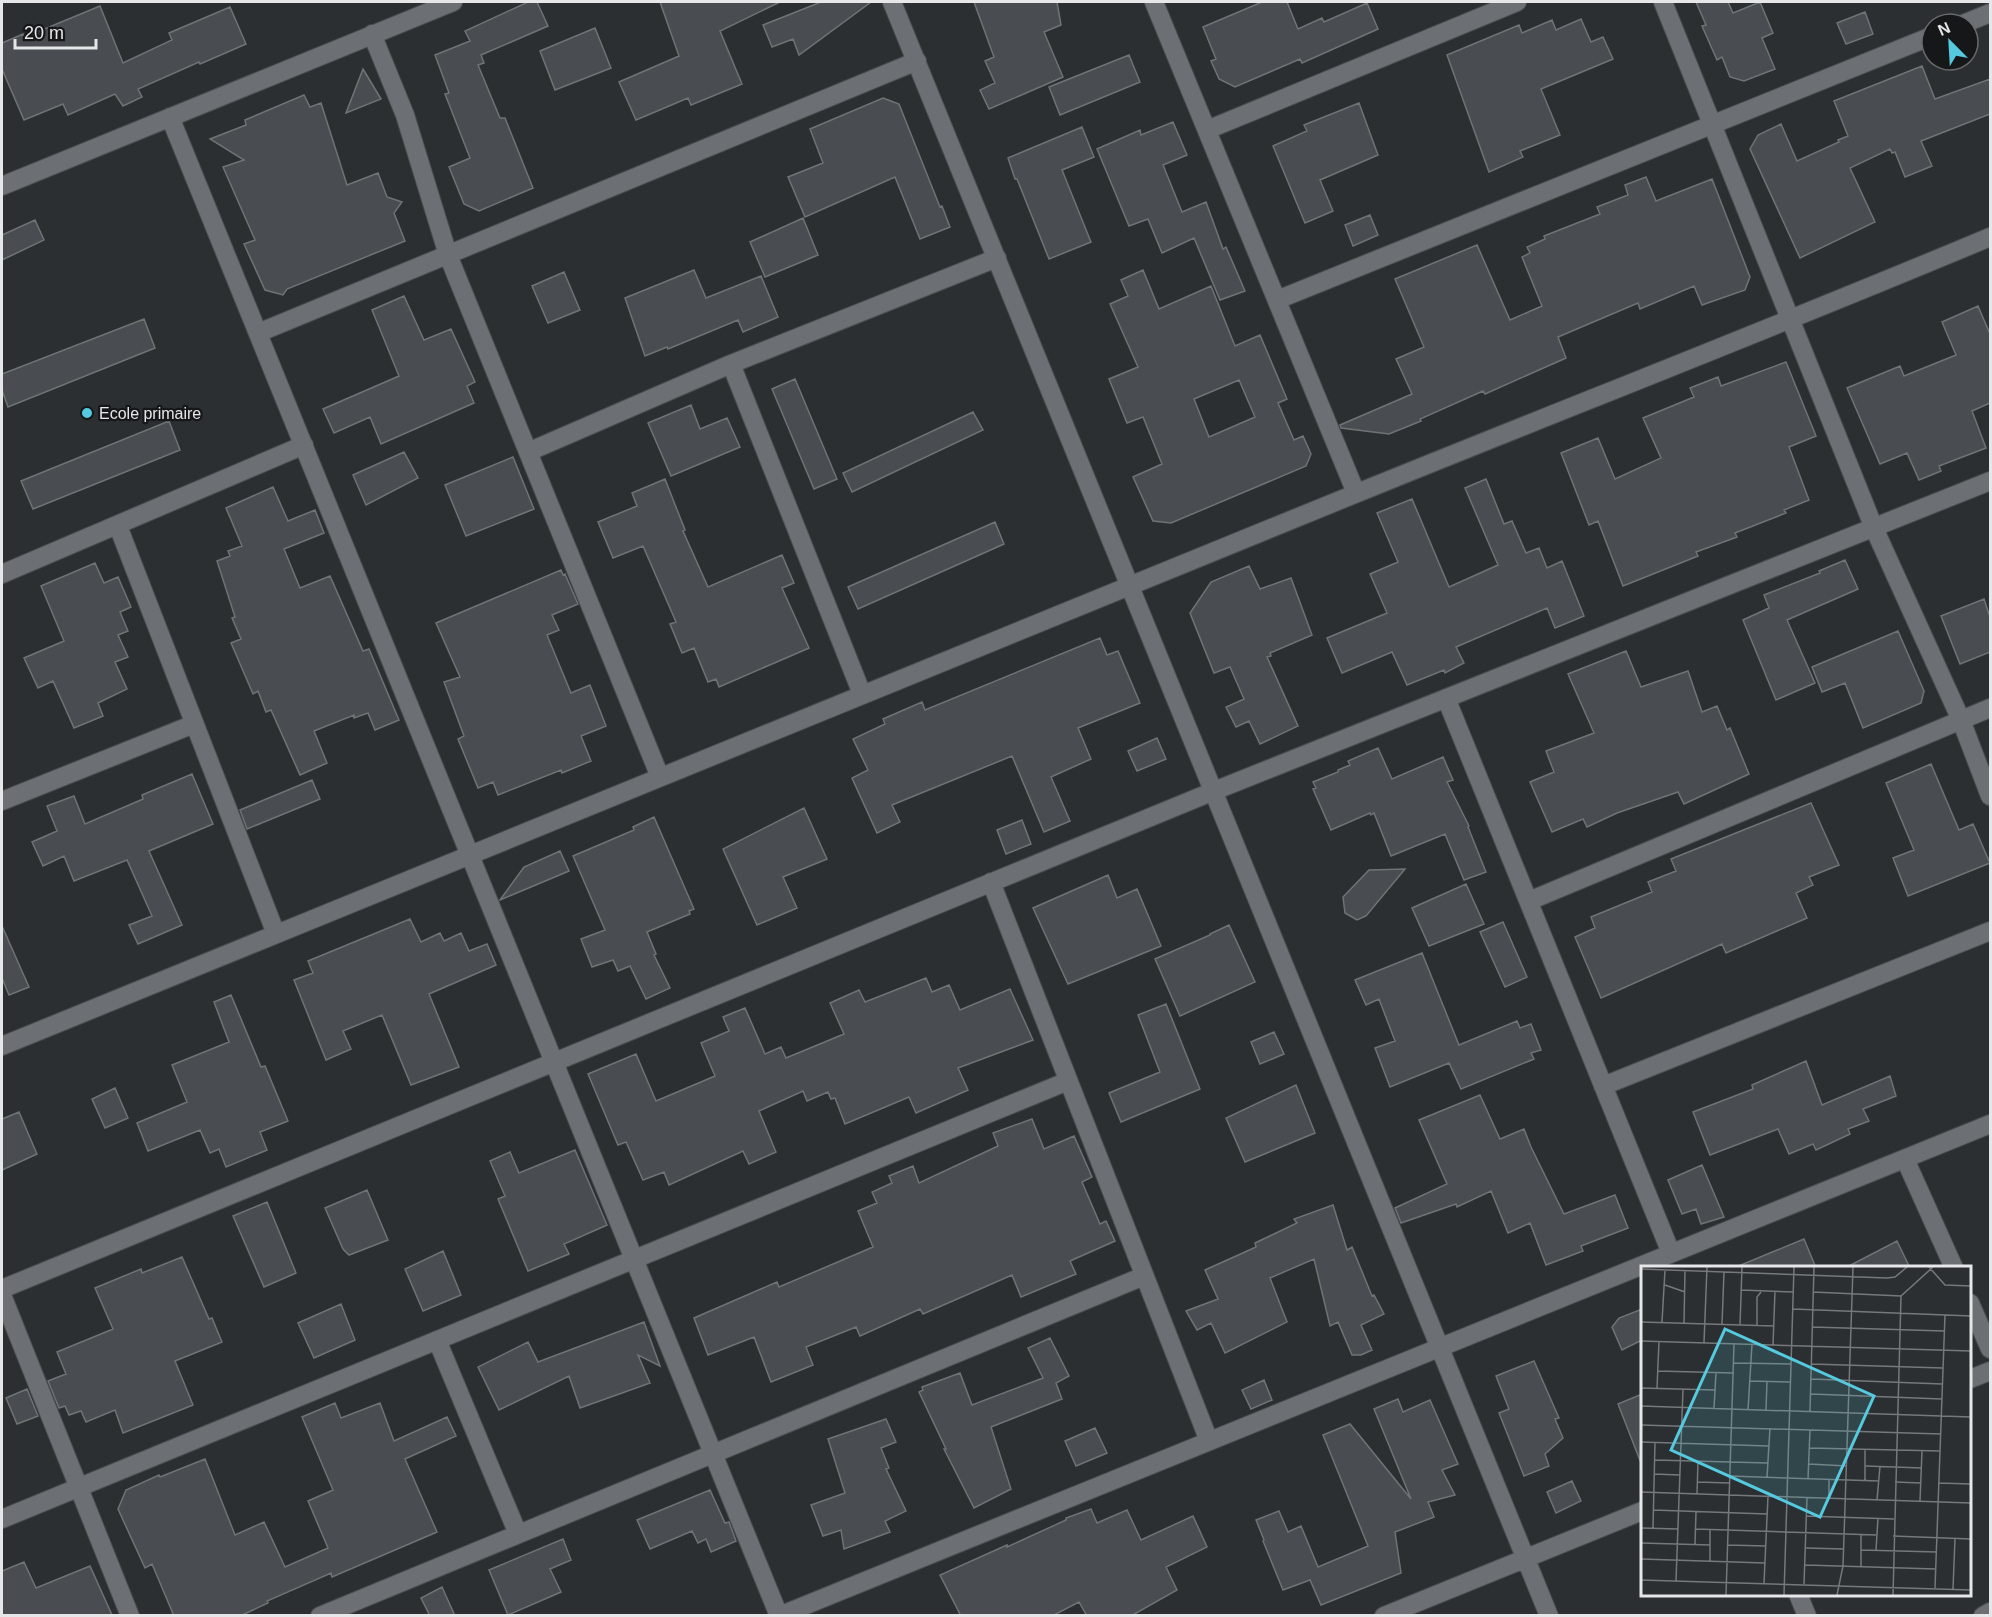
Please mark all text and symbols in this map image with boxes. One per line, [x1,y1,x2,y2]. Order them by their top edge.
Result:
scale bar [15,12,96,50]
north arrow [1920,12,1980,72]
text: N [1935,19,1953,39]
text: 20 m [24,23,64,43]
place label: Ecole primaire [99,405,201,422]
marker: Ecole primaire [80,406,94,420]
inset map [1641,1266,1971,1596]

